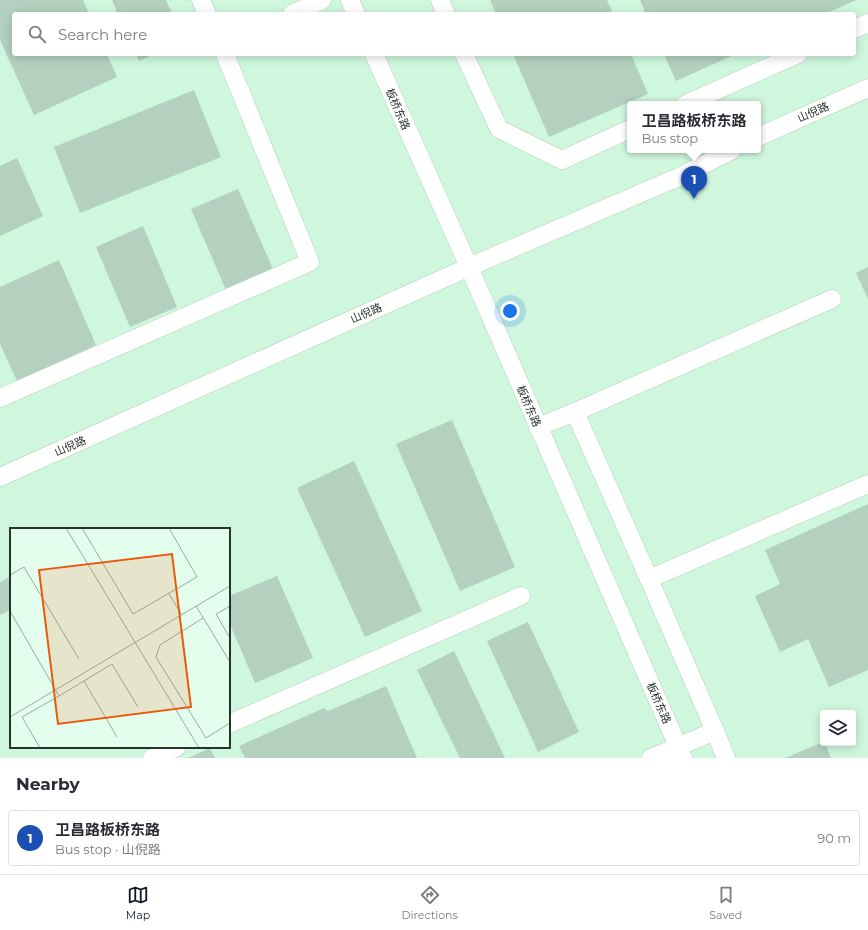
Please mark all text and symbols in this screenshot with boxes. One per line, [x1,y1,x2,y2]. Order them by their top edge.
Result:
search box [12,12,856,56]
icon: search [26,23,48,45]
text: Search here [58,25,147,44]
street label: 板桥东路 [383,86,413,132]
street label: 山倪路 [795,99,831,125]
popup [627,101,761,153]
text: 卫昌路板桥东路 [641,111,747,130]
text: Bus stop [641,130,698,146]
pin: 1 [681,166,707,199]
street label: 山倪路 [348,300,384,326]
your location [500,301,520,321]
street label: 板桥东路 [514,383,544,429]
street label: 山倪路 [52,433,88,459]
inset map [10,528,230,748]
street label: 板桥东路 [644,680,674,726]
map controls [820,710,856,746]
button: layers [820,710,856,746]
text: Nearby [16,774,80,794]
text: 卫昌路板桥东路 [55,820,160,839]
text: 1 [27,830,33,846]
text: 90 m [817,830,851,846]
text: Bus stop · 山倪路 [55,841,161,857]
tab: Map [126,884,150,922]
tab: Directions [402,884,458,922]
tab: Saved [709,884,742,922]

